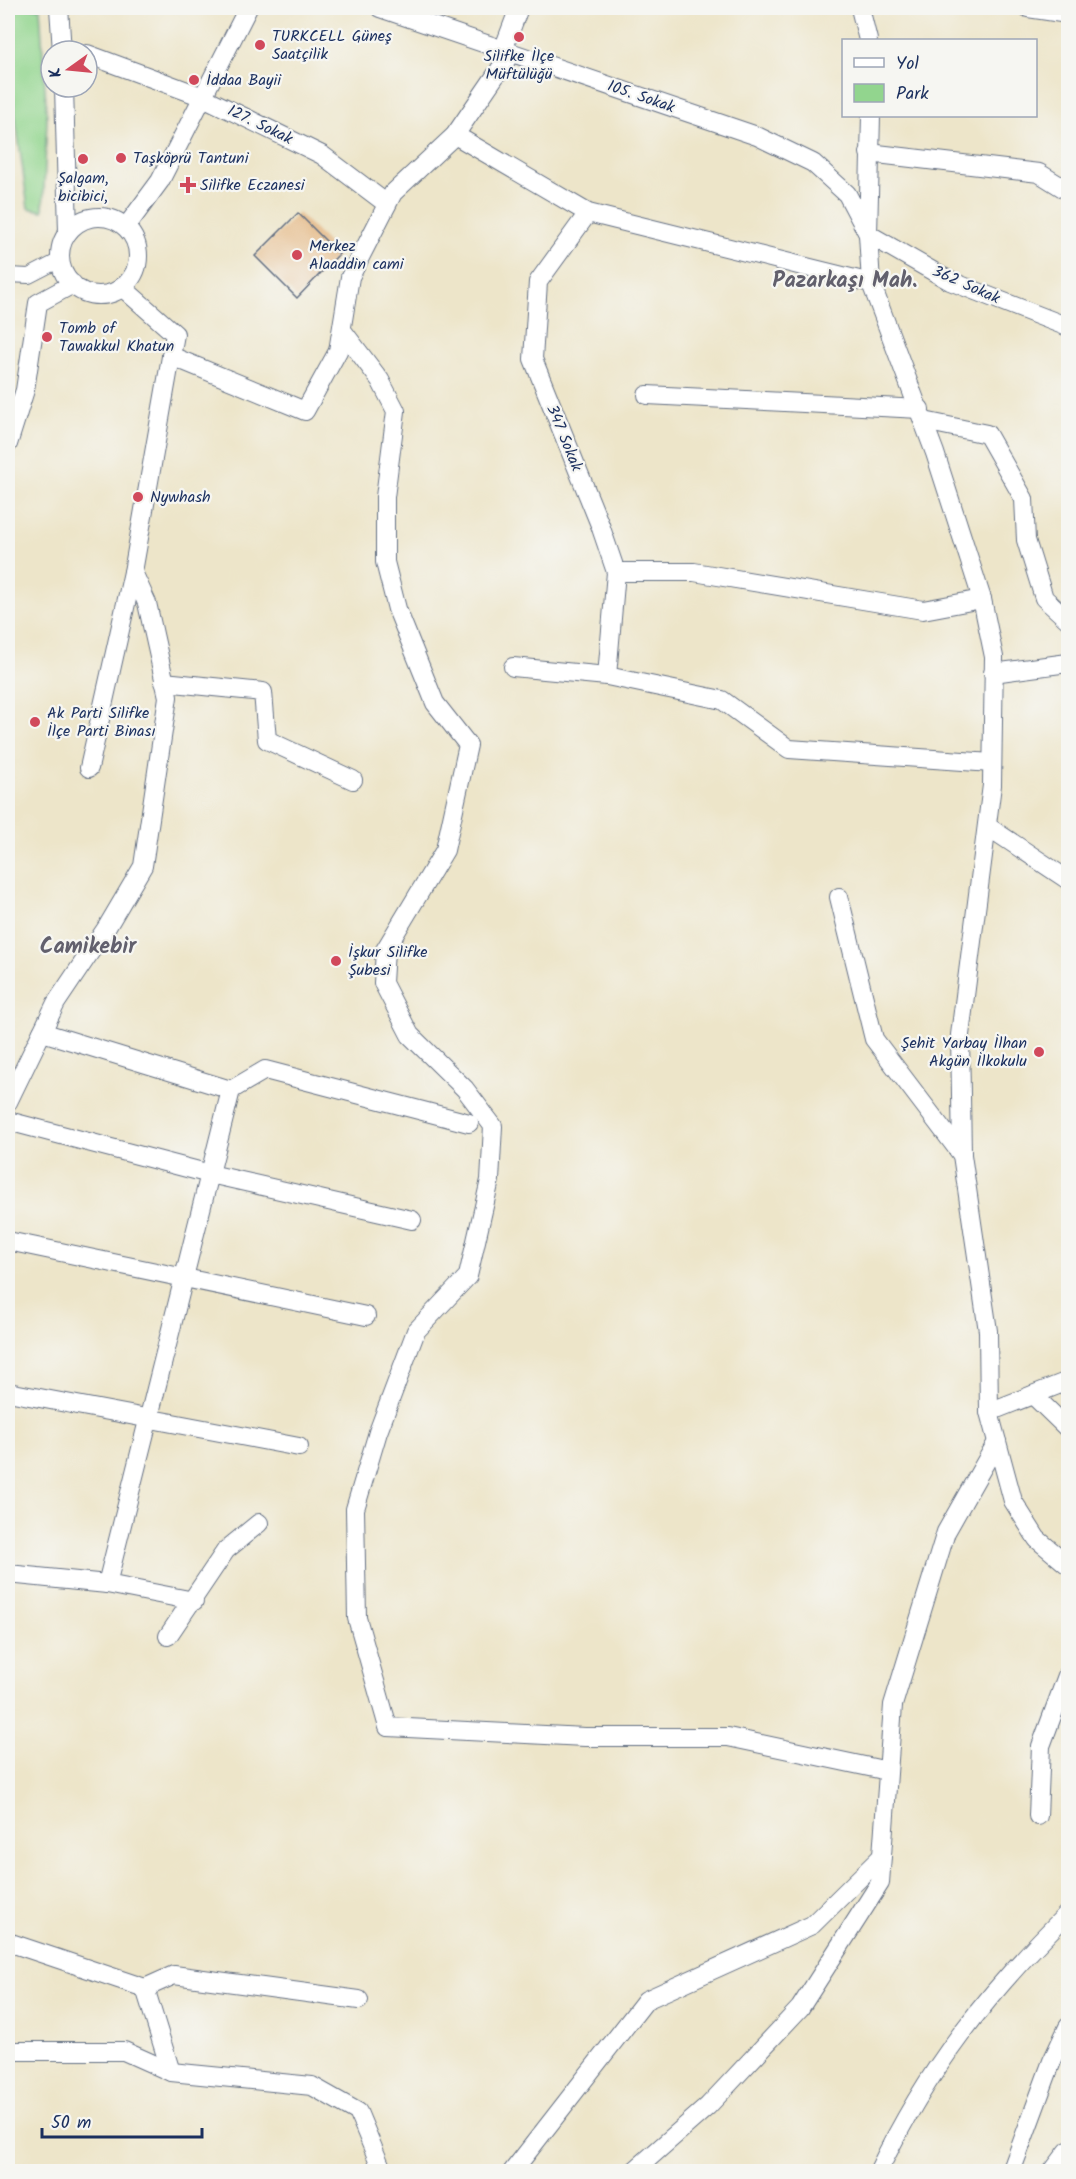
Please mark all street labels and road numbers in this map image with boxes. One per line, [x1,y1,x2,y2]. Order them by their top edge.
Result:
street label: 105. Sokak [604,74,679,120]
street label: 127. Sokak [223,98,297,152]
street label: 362 Sokak [928,259,1004,311]
street label: 347 Sokak [539,401,589,476]

